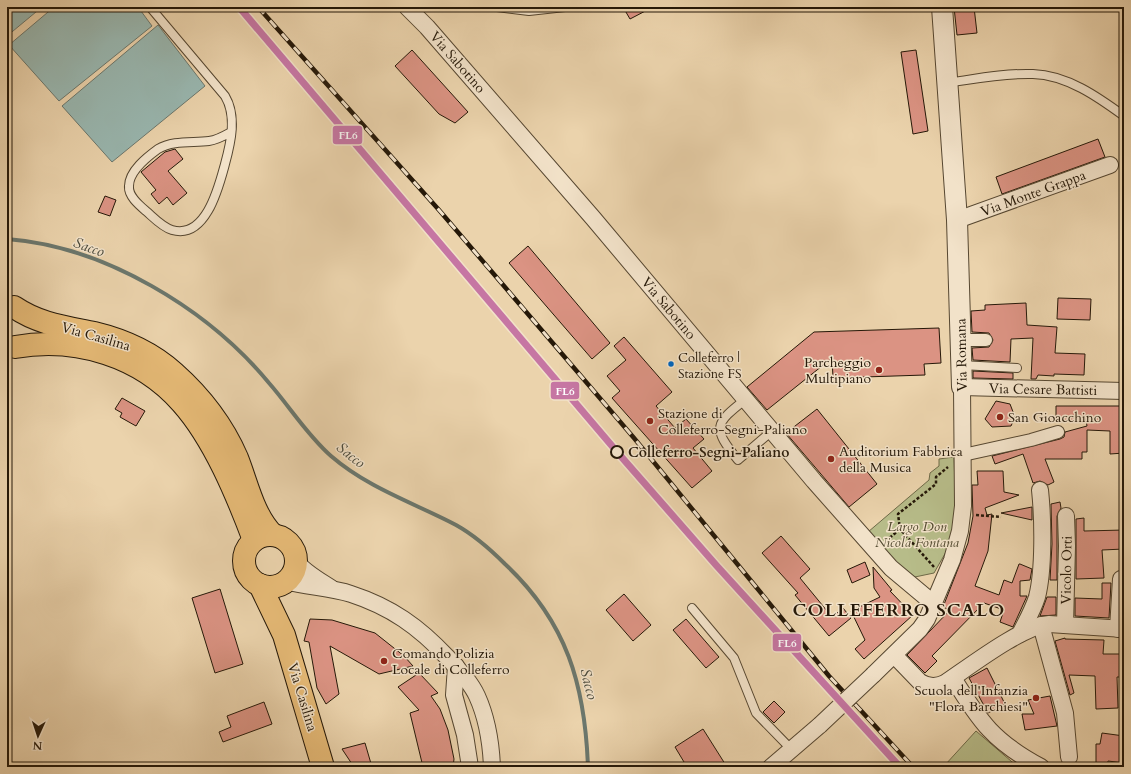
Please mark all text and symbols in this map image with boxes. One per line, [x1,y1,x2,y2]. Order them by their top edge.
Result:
street label: Via Sabotino [425,27,490,98]
line badge: FL6 [332,125,363,145]
text: FL6 [338,128,358,143]
street label: Via Monte Grappa [978,166,1088,221]
water label: Sacco [71,232,107,262]
street label: Via Sabotino [637,273,701,344]
street label: Via Casilina [59,318,133,355]
street label: Via Romana [951,318,972,392]
place label: Colleferro | Stazione FS [678,349,741,383]
place label: Parcheggio Multipiano [804,353,871,388]
marker: Colleferro | Stazione FS [666,359,676,369]
marker: Parcheggio Multipiano [874,365,884,375]
street label: Via Cesare Battisti [989,379,1097,400]
line badge: FL6 [550,381,580,400]
text: FL6 [555,384,575,399]
place label: Stazione di Colleferro-Segni-Paliano [658,404,808,439]
place label: San Gioacchino [1008,408,1102,427]
marker: San Gioacchino [995,412,1005,422]
marker: Stazione di Colleferro-Segni-Paliano [645,416,655,426]
water label: Sacco [332,437,370,473]
place label: Auditorium Fabbrica della Musica [839,442,963,477]
place label: Colleferro-Segni-Paliano [628,443,790,462]
marker: Colleferro-Segni-Paliano [610,445,624,459]
marker: Auditorium Fabbrica della Musica [826,454,836,464]
park label: Largo Don Nicola Fontana [875,517,959,552]
street label: Vicolo Orti [1056,535,1077,604]
district label: COLLEFERRO SCALO [793,598,1005,623]
line badge: FL6 [772,633,802,652]
text: FL6 [777,636,797,651]
place label: Comando Polizia Locale di Colleferro [392,644,510,679]
marker: Comando Polizia Locale di Colleferro [379,656,389,666]
street label: Via Casilina [283,660,322,734]
water label: Sacco [575,666,603,702]
place label: Scuola dell'Infanzia "Flora Barchiesi" [915,681,1028,716]
marker: Scuola dell'Infanzia "Flora Barchiesi" [1031,693,1041,703]
north arrow [18,716,58,756]
text: N [32,738,43,753]

